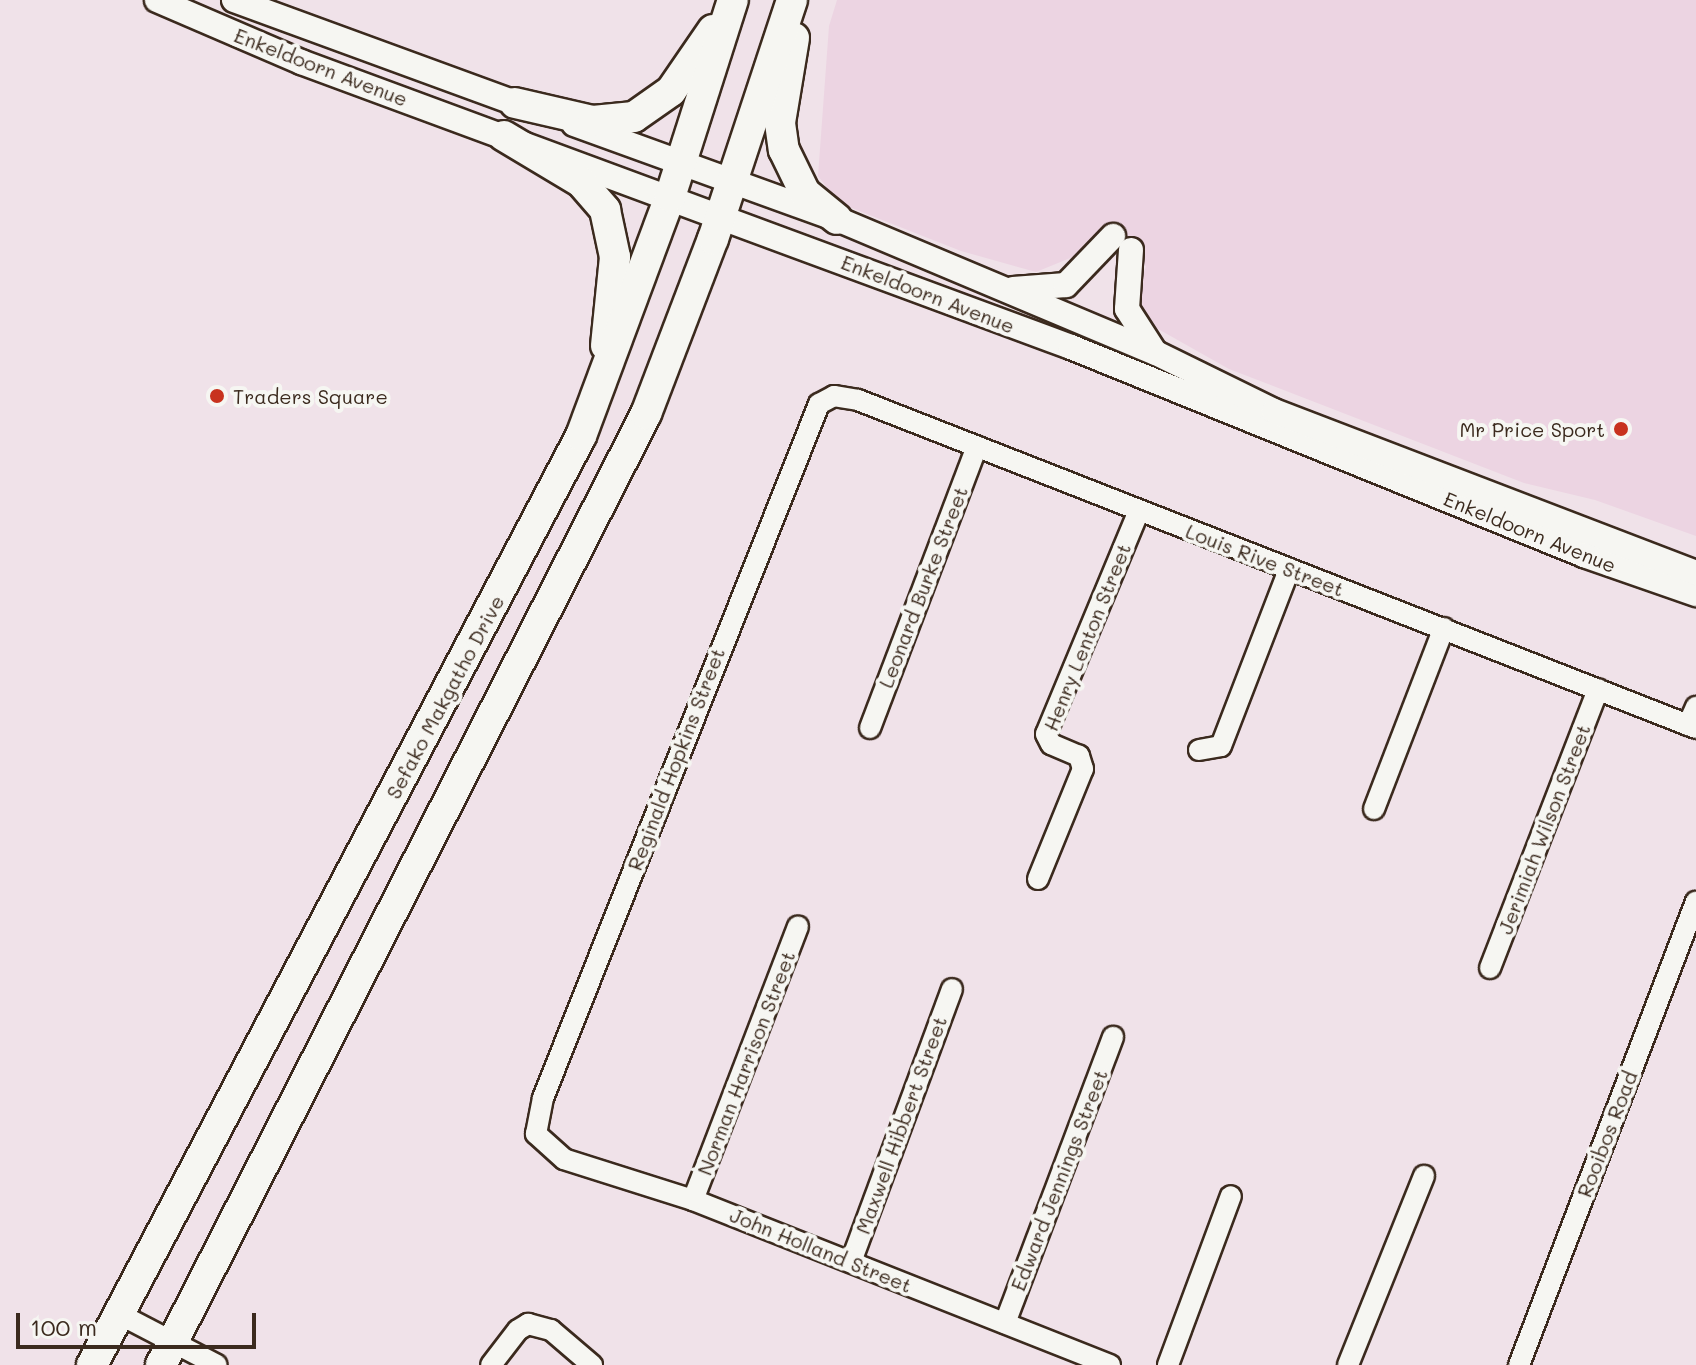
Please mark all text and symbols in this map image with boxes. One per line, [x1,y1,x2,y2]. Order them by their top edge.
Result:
street label: Enkeldoorn Avenue [231,23,411,111]
street label: Enkeldoorn Avenue [838,250,1018,338]
place label: Traders Square [233,384,388,408]
marker: Traders Square [208,387,226,405]
place label: Mr Price Sport [1459,417,1605,441]
marker: Mr Price Sport [1612,420,1630,438]
street label: Leonard Burke Street [873,483,973,691]
street label: Enkeldoorn Avenue [1440,486,1620,578]
street label: Louis Rive Street [1183,519,1347,601]
street label: Henry Lenton Street [1038,540,1136,734]
street label: Sefako Makgatho Drive [381,591,509,803]
street label: Reginald Hopkins Street [622,644,730,874]
street label: Jerimiah Wilson Street [1493,721,1595,937]
street label: Norman Harrison Street [692,948,800,1178]
street label: Maxwell Hibbert Street [850,1013,952,1237]
street label: Edward Jennings Street [1006,1066,1112,1294]
street label: Rooibos Road [1572,1068,1642,1200]
street label: John Holland Street [727,1203,915,1297]
scale bar [20,1297,260,1347]
text: 100 m [30,1311,97,1342]

